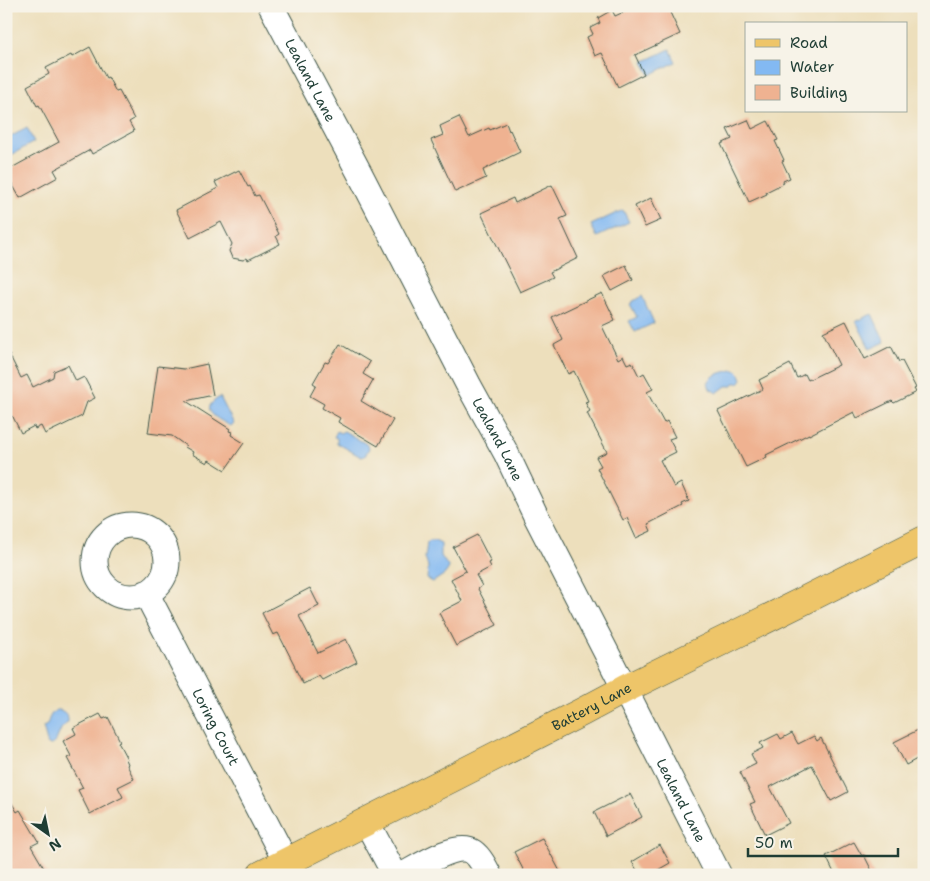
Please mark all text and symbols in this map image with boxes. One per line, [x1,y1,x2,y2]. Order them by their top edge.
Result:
legend [745,22,908,112]
text: Road [790,33,828,53]
street label: Lealand Lane [281,36,340,125]
text: Water [790,57,834,77]
text: Building [790,83,847,103]
street label: Lealand Lane [468,394,527,484]
street label: Battery Lane [549,678,634,735]
street label: Loring Court [188,685,243,769]
street label: Lealand Lane [652,755,710,845]
north arrow [22,808,72,858]
scale bar [748,826,898,858]
text: 50 m [755,833,793,853]
text: N [46,834,65,855]

